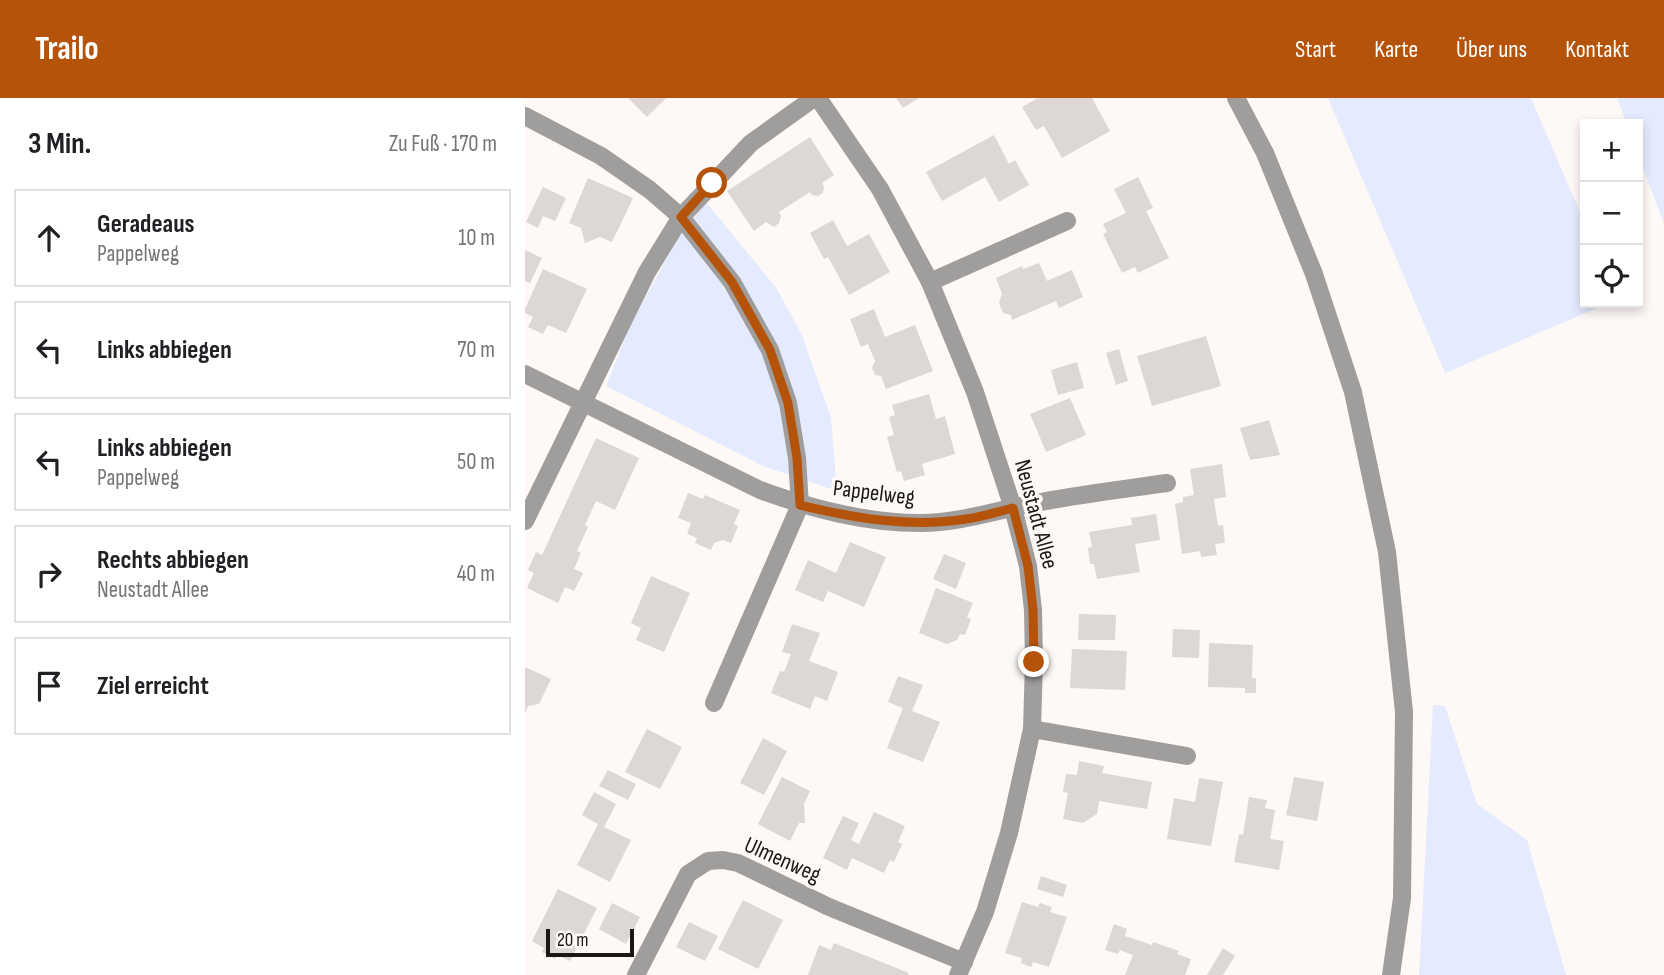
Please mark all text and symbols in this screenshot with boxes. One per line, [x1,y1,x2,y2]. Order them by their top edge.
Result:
text: Trailo [35,29,99,69]
text: Start [1295,35,1336,64]
text: Karte [1374,35,1418,64]
text: Über uns [1456,35,1527,64]
text: Kontakt [1565,35,1629,64]
map controls [1580,119,1643,308]
button: + [1580,119,1643,182]
text: 3 Min. [28,126,91,162]
text: Zu Fuß · 170 m [389,130,497,158]
route start [696,167,727,198]
button: − [1580,182,1643,245]
text: Geradeaus [97,209,195,240]
icon: ahead [30,219,68,257]
text: 10 m [458,224,495,252]
text: Pappelweg [97,240,179,268]
button: locate [1580,245,1643,308]
icon: left [30,331,68,369]
text: Links abbiegen [97,335,232,366]
text: 70 m [457,336,495,364]
text: Links abbiegen [97,433,232,464]
icon: left [30,443,68,481]
text: 50 m [457,448,495,476]
street label: Neustadt Allee [1008,457,1064,572]
text: Pappelweg [97,464,179,492]
street label: Pappelweg [831,474,916,512]
text: Rechts abbiegen [97,545,249,576]
icon: right [30,555,68,593]
text: 40 m [457,560,495,588]
text: Neustadt Allee [97,576,209,604]
route end [1018,646,1049,677]
icon: arrive [30,667,68,705]
text: Ziel erreicht [97,671,209,702]
street label: Ulmenweg [740,831,825,889]
scale bar [546,926,633,958]
text: 20 m [557,929,589,952]

